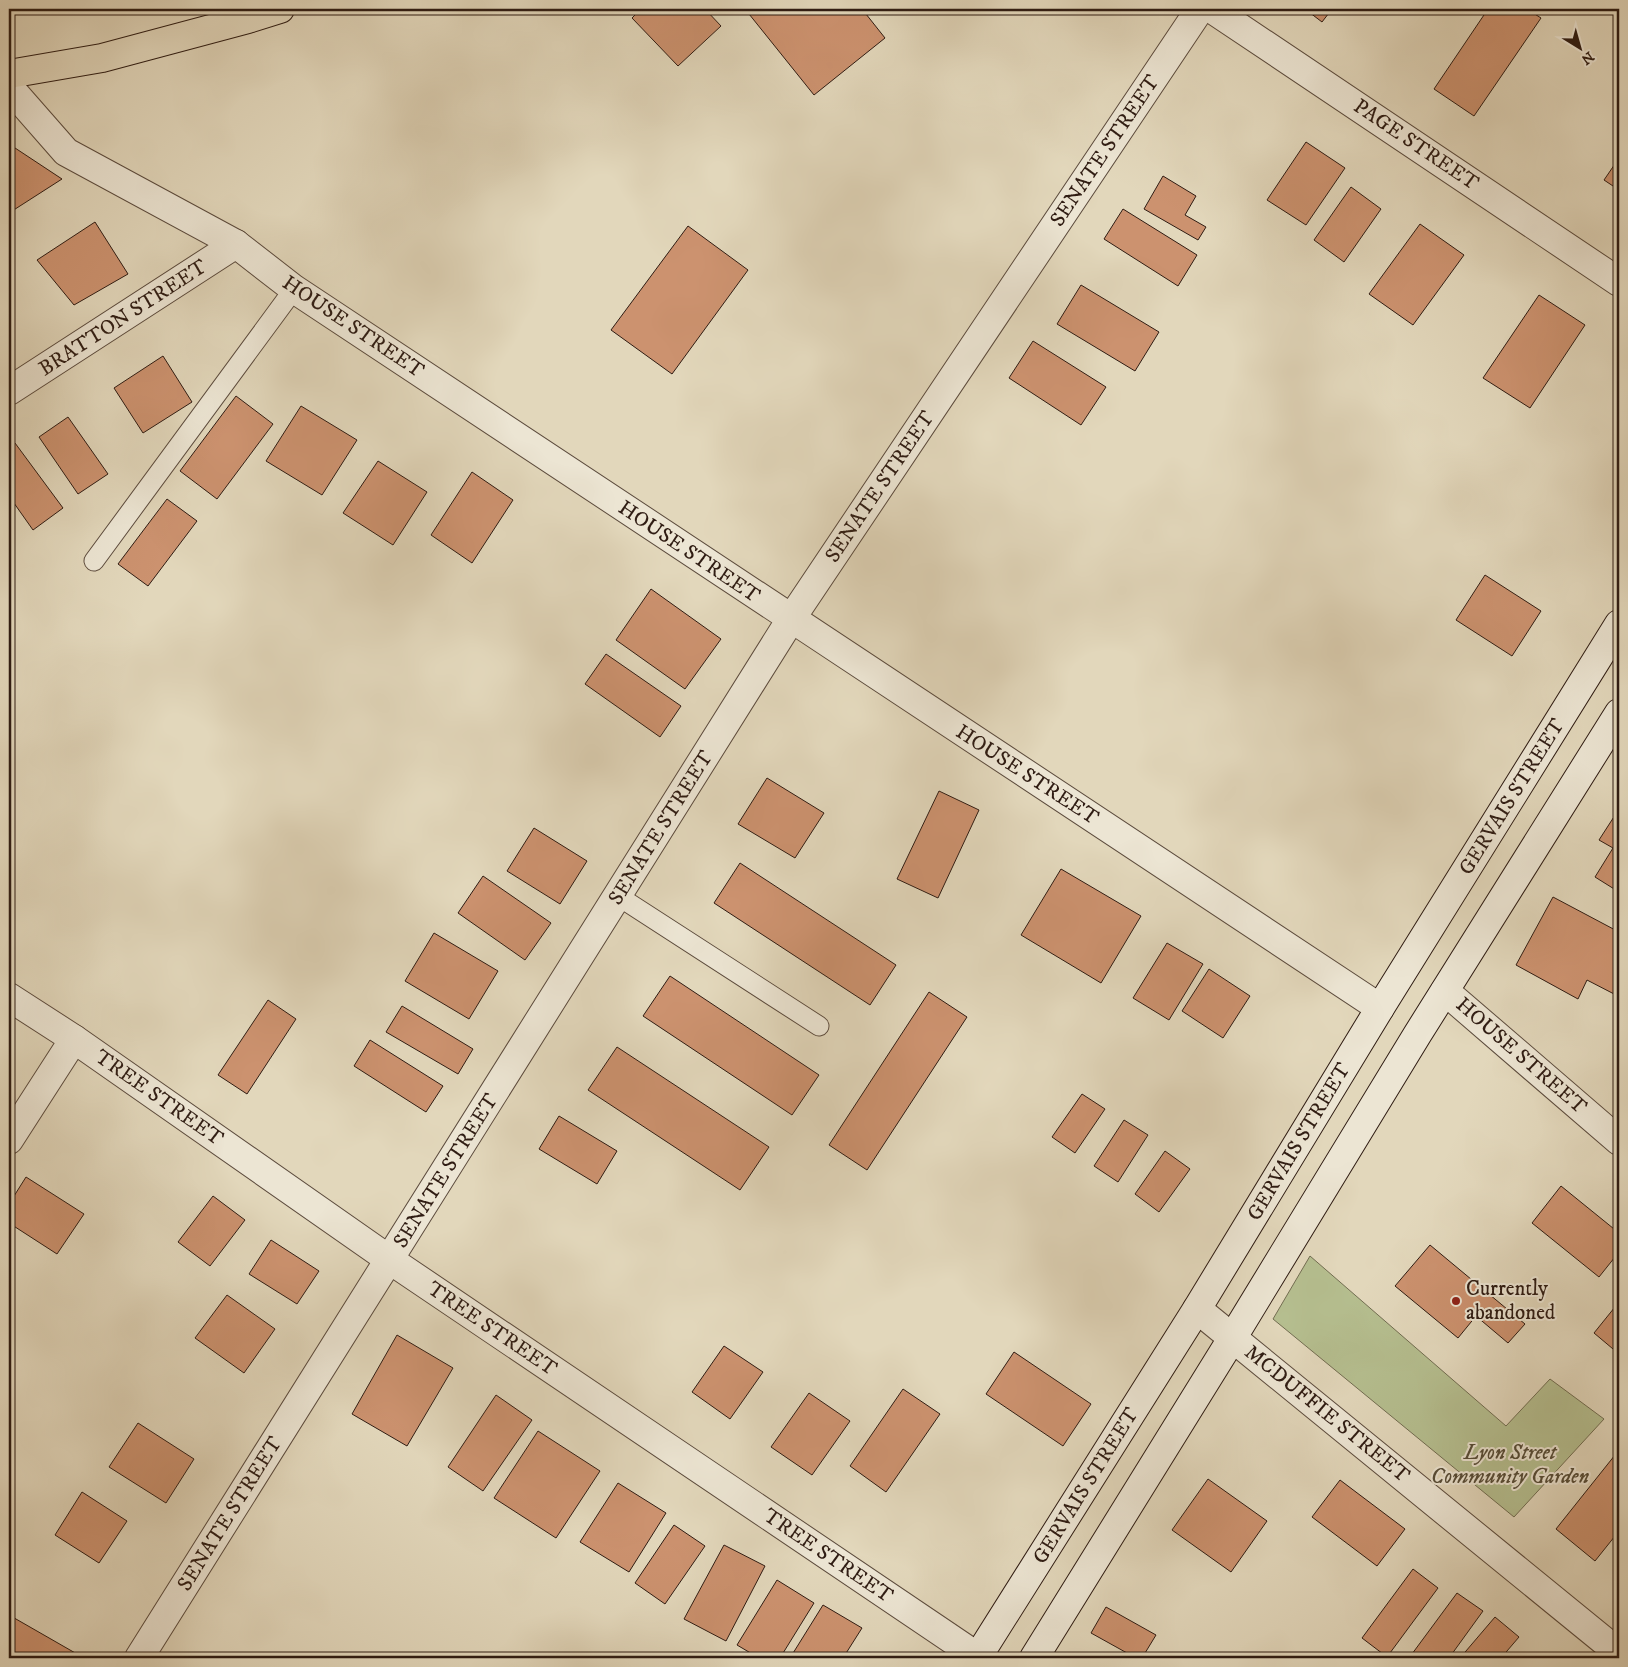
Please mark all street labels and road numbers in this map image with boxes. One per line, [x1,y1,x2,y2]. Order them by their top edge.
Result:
street label: SENATE STREET [1045,70,1165,232]
street label: PAGE STREET [1348,94,1484,196]
street label: BRATTON STREET [34,254,212,382]
street label: HOUSE STREET [277,270,429,384]
street label: SENATE STREET [820,406,940,568]
street label: HOUSE STREET [613,495,765,609]
street label: GERVAIS STREET [1453,714,1571,880]
street label: HOUSE STREET [951,719,1103,831]
street label: SENATE STREET [603,746,719,910]
street label: HOUSE STREET [1450,992,1592,1120]
street label: TREE STREET [90,1044,228,1152]
street label: GERVAIS STREET [1242,1058,1356,1226]
street label: SENATE STREET [388,1089,504,1253]
street label: TREE STREET [422,1276,562,1382]
street label: MCDUFFIE STREET [1239,1339,1415,1489]
street label: GERVAIS STREET [1027,1403,1145,1569]
street label: SENATE STREET [172,1432,288,1596]
street label: TREE STREET [758,1503,898,1609]

